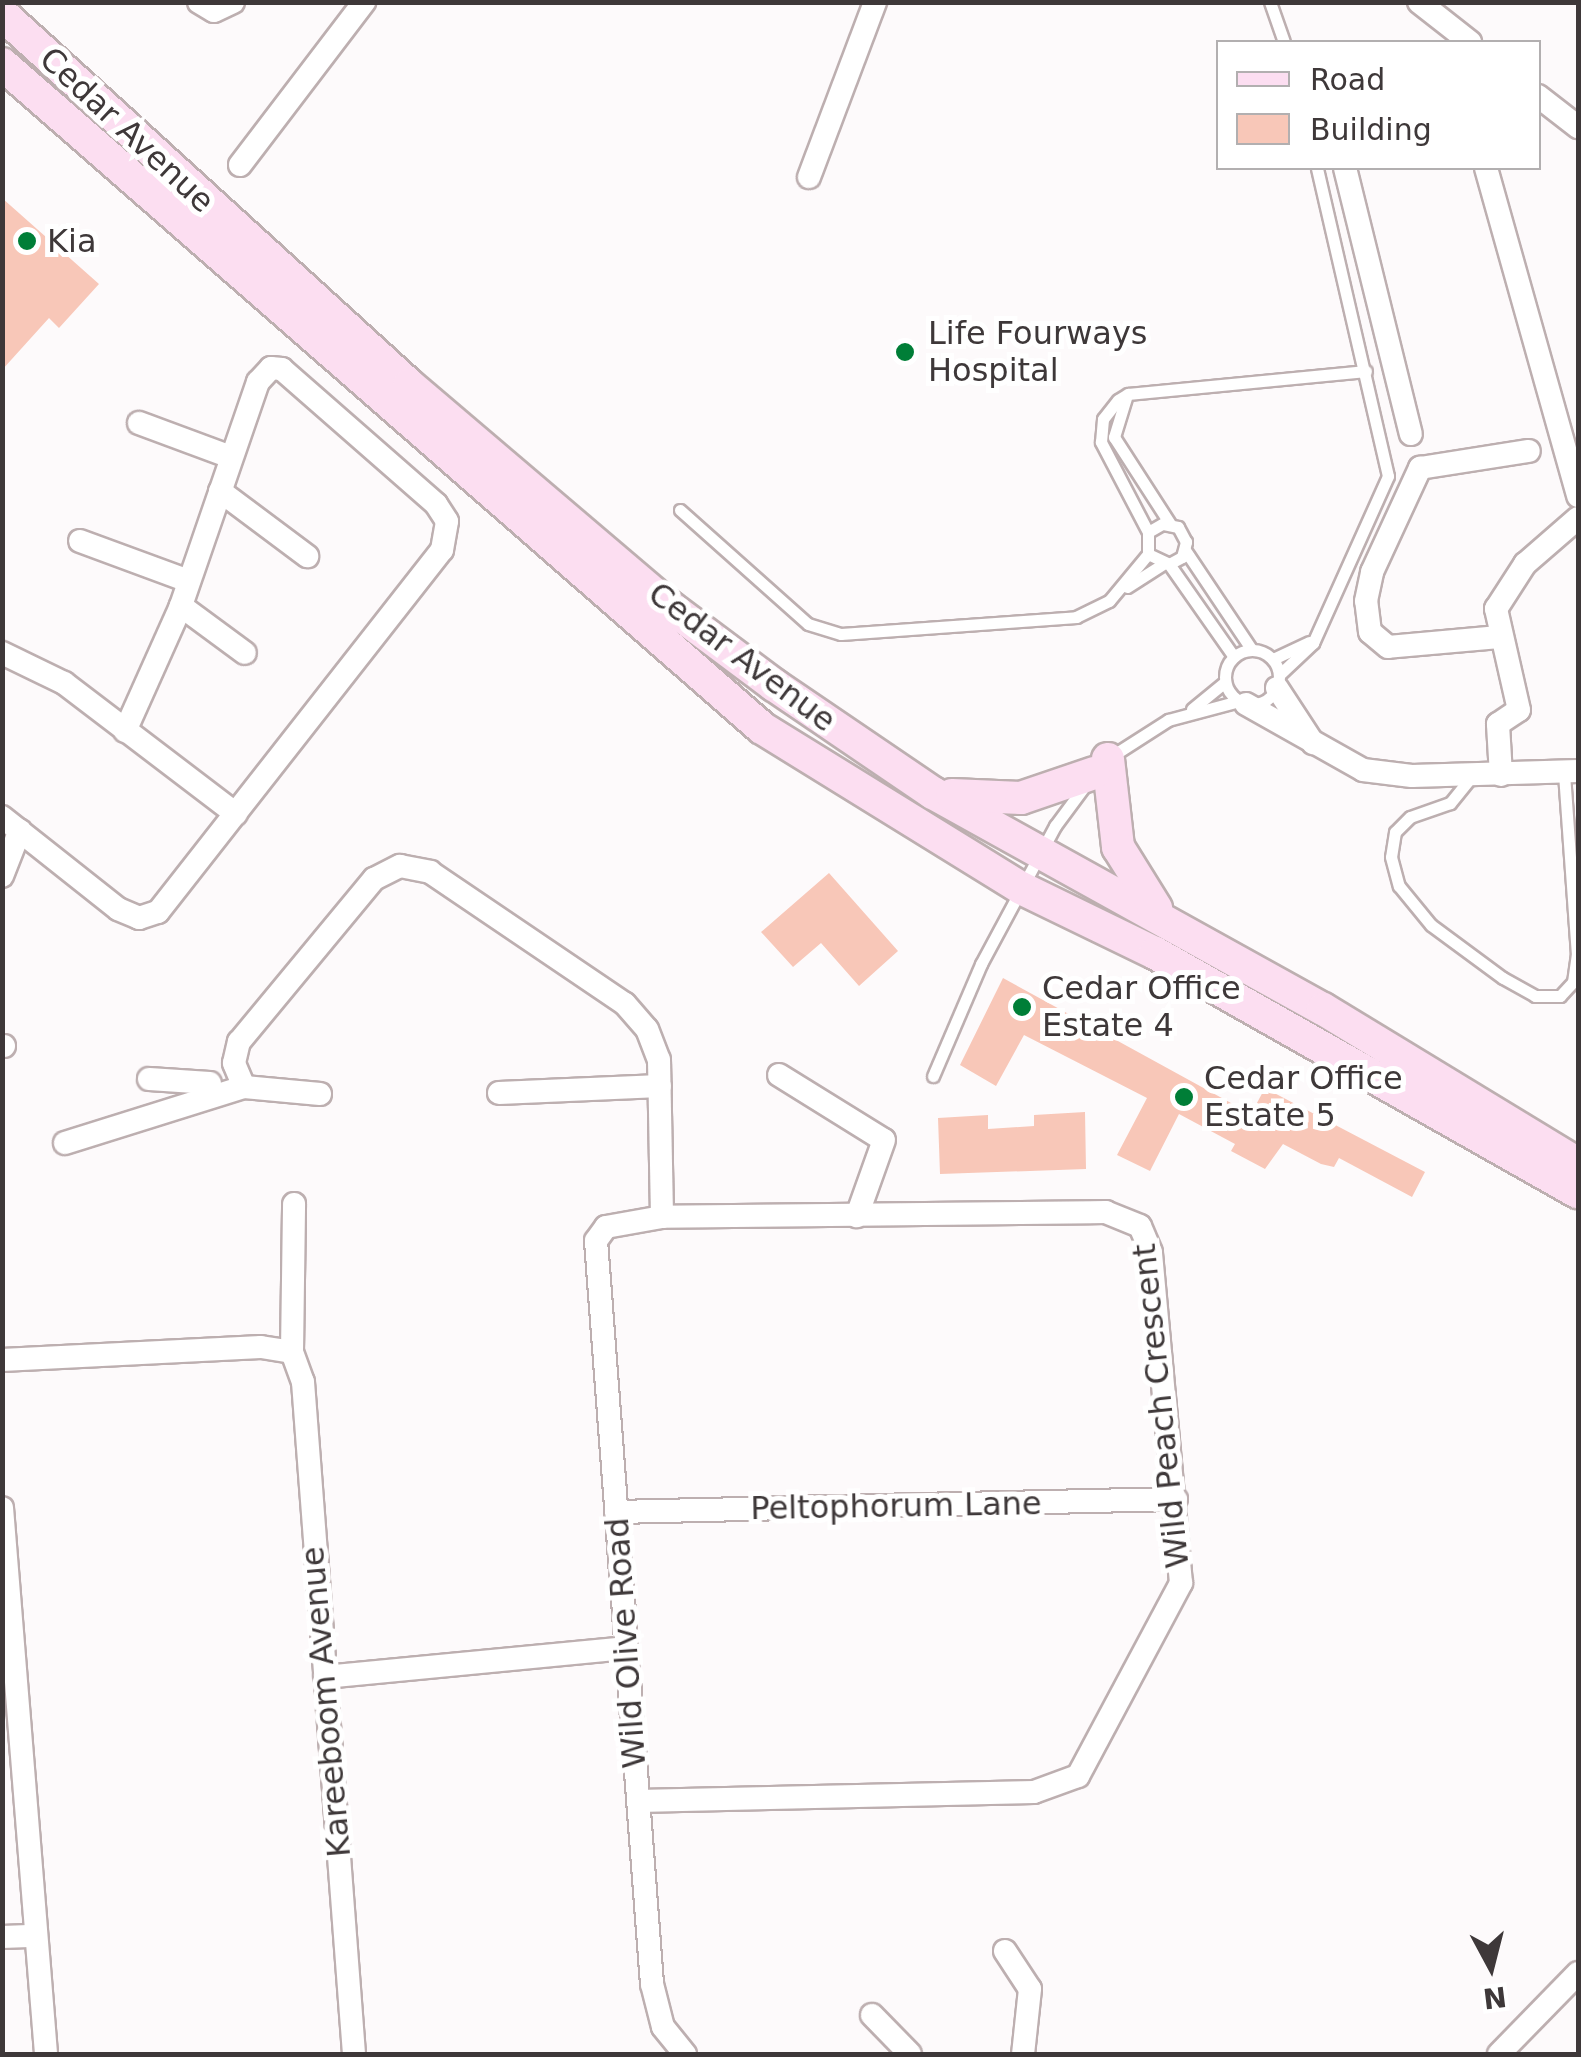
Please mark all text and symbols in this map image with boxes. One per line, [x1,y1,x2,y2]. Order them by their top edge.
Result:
street label: Cedar Avenue [32,40,222,220]
legend [1216,40,1541,170]
text: Road [1310,62,1385,97]
text: Building [1310,112,1432,147]
place label: Kia [47,222,96,260]
marker: Kia [16,230,38,252]
place label: Life Fourways Hospital [928,315,1148,390]
marker: Life Fourways Hospital [892,339,918,365]
street label: Cedar Avenue [641,574,843,740]
place label: Cedar Office Estate 4 [1042,970,1241,1045]
marker: Cedar Office Estate 4 [1011,996,1033,1018]
place label: Cedar Office Estate 5 [1204,1060,1403,1135]
marker: Cedar Office Estate 5 [1173,1086,1195,1108]
street label: Wild Peach Crescent [1125,1242,1197,1570]
street label: Peltophorum Lane [750,1484,1042,1528]
street label: Wild Olive Road [598,1516,654,1770]
street label: Kareeboom Avenue [293,1545,359,1859]
north arrow [1441,1917,1541,2017]
text: N [1481,1979,1508,2015]

